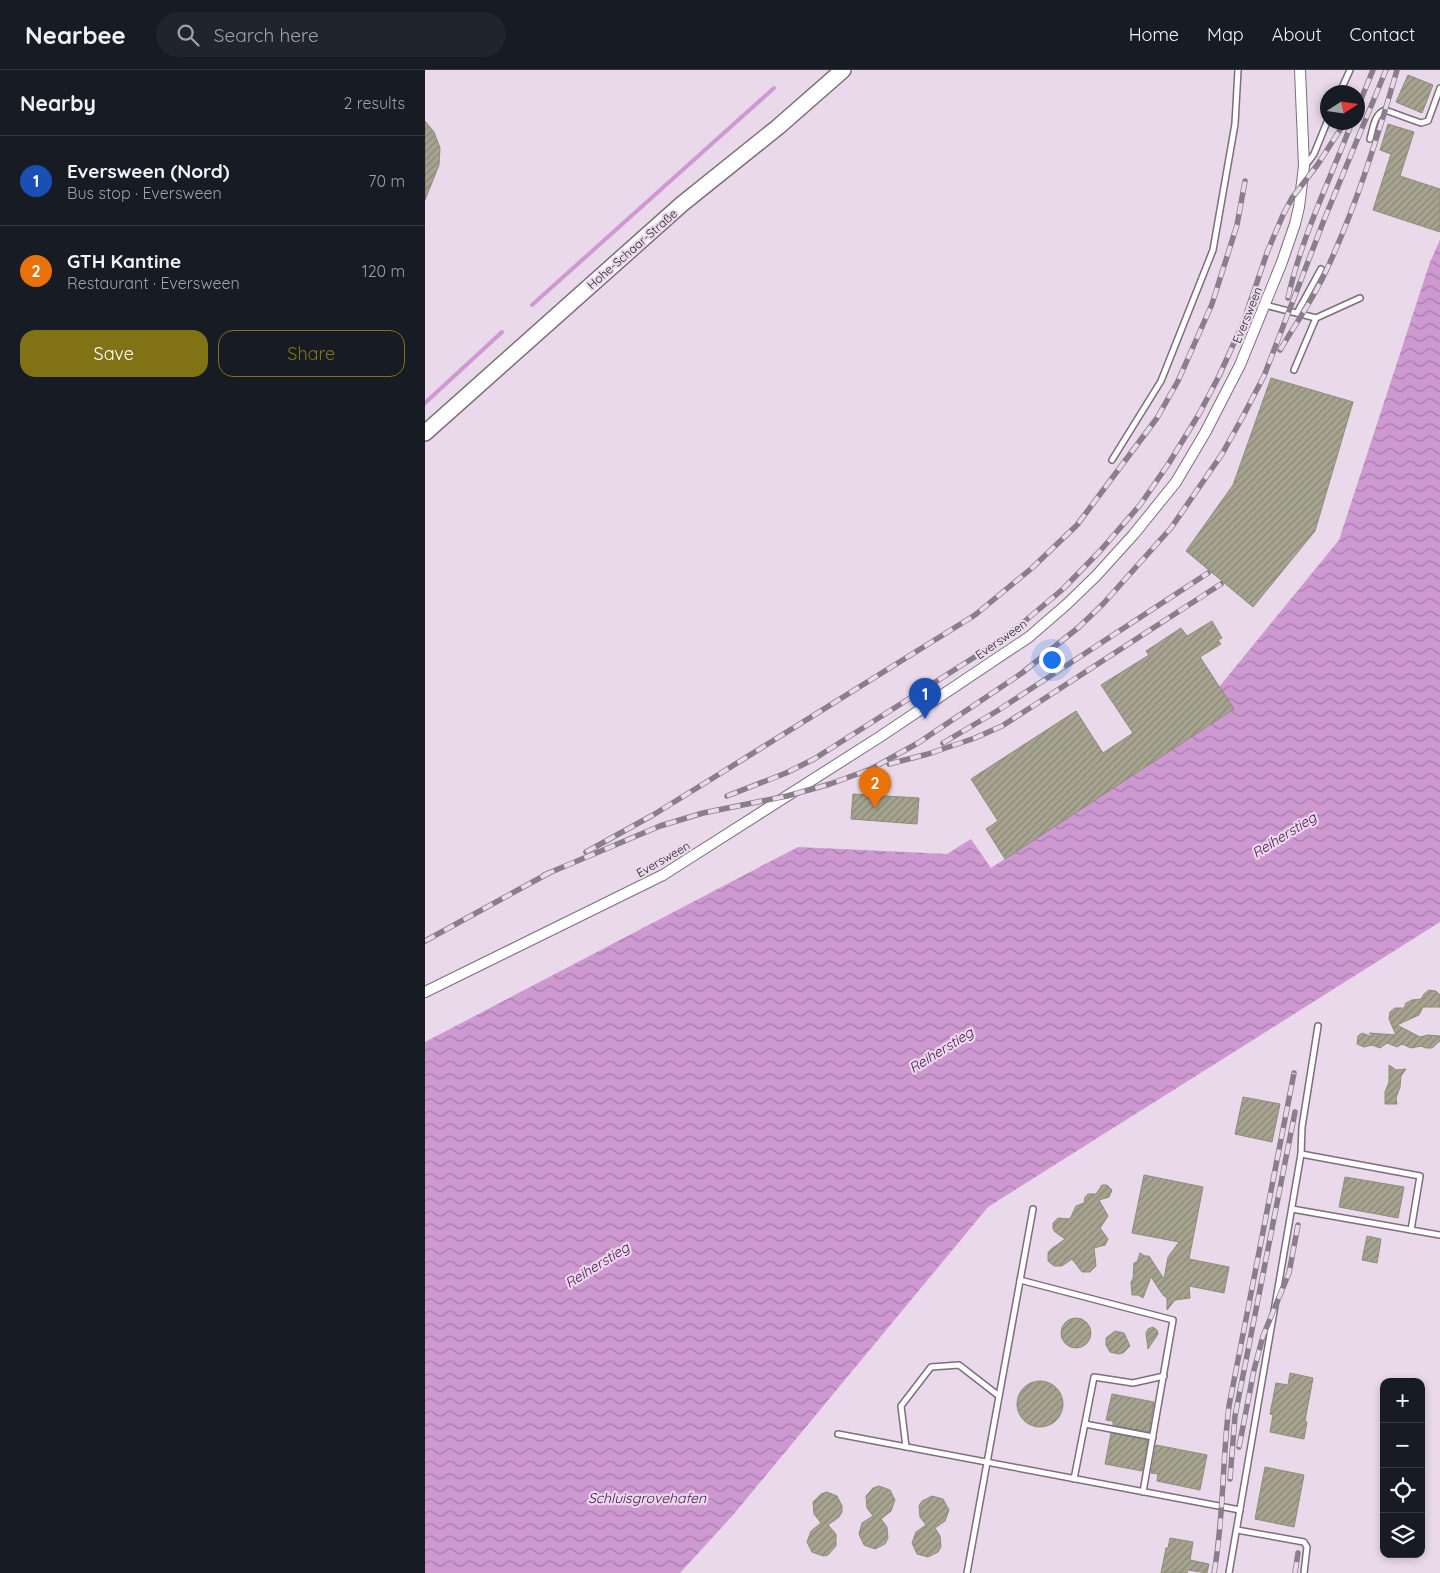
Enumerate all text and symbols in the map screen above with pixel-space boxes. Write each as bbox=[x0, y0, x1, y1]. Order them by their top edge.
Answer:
search box bbox=[156, 12, 506, 57]
text: Nearbee bbox=[25, 20, 126, 50]
icon: search bbox=[174, 21, 202, 49]
text: Search here bbox=[214, 23, 319, 47]
text: Home bbox=[1129, 23, 1179, 46]
text: Map bbox=[1207, 23, 1244, 46]
text: About bbox=[1272, 23, 1322, 46]
text: Contact bbox=[1350, 23, 1415, 46]
north arrow bbox=[1320, 85, 1365, 130]
text: Nearby bbox=[20, 90, 96, 116]
text: 2 results bbox=[343, 93, 405, 113]
text: Eversween (Nord) bbox=[67, 159, 230, 183]
text: 1 bbox=[33, 171, 39, 191]
text: 70 m bbox=[368, 171, 405, 191]
text: Bus stop · Eversween bbox=[67, 183, 222, 203]
street label: Hohe-Schaar-Straße bbox=[584, 206, 680, 292]
text: GTH Kantine bbox=[67, 249, 181, 273]
text: 2 bbox=[31, 261, 41, 281]
text: 120 m bbox=[362, 261, 405, 281]
text: Restaurant · Eversween bbox=[67, 273, 240, 293]
street label: Eversween bbox=[1229, 285, 1265, 345]
button: Save bbox=[20, 330, 208, 377]
button: Share bbox=[218, 330, 405, 377]
street label: Eversween bbox=[972, 616, 1030, 662]
your location bbox=[1039, 647, 1065, 673]
pin: 1 bbox=[909, 678, 941, 719]
pin: 2 bbox=[859, 767, 891, 808]
water label: Reiherstieg bbox=[1249, 808, 1321, 862]
street label: Eversween bbox=[633, 838, 693, 880]
water label: Reiherstieg bbox=[906, 1023, 978, 1077]
water label: Reiherstieg bbox=[562, 1238, 634, 1292]
map controls bbox=[1380, 1378, 1425, 1558]
button: + bbox=[1380, 1378, 1425, 1423]
button: − bbox=[1380, 1423, 1425, 1468]
button: locate bbox=[1380, 1468, 1425, 1513]
water label: Schluisgrovehafen bbox=[588, 1489, 707, 1507]
button: layers bbox=[1380, 1513, 1425, 1558]

